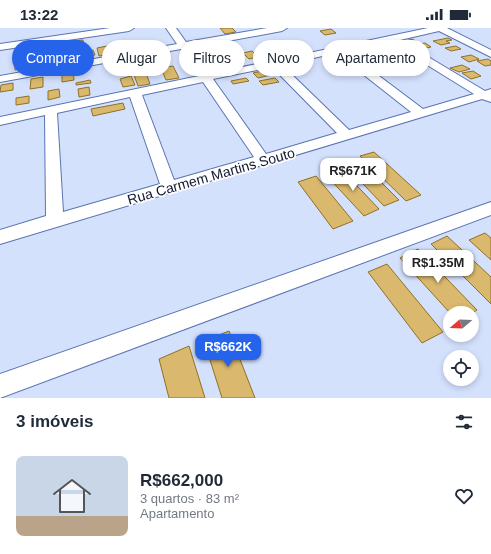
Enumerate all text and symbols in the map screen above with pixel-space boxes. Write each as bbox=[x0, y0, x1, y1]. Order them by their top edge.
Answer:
text: 13:22 bbox=[20, 6, 58, 23]
chip: Comprar bbox=[12, 40, 94, 76]
chip: Alugar bbox=[102, 40, 171, 76]
chip: Filtros bbox=[179, 40, 245, 76]
chip: Novo bbox=[253, 40, 314, 76]
chip: Apartamento bbox=[322, 40, 430, 76]
street label: Rua Carmem Martins Souto bbox=[125, 144, 297, 208]
pin: R$671K bbox=[320, 158, 386, 192]
text: R$671K bbox=[329, 163, 377, 178]
pin: R$1.35M bbox=[401, 250, 475, 284]
text: R$1.35M bbox=[412, 255, 464, 270]
north arrow bbox=[443, 306, 479, 342]
map controls bbox=[443, 306, 479, 386]
pin: R$662K bbox=[195, 334, 261, 368]
text: R$662K bbox=[204, 339, 252, 354]
button: locate bbox=[443, 350, 479, 386]
icon: filters bbox=[453, 411, 475, 433]
text: 3 imóveis bbox=[16, 412, 94, 431]
text: R$662,000 bbox=[140, 471, 223, 490]
icon: home bbox=[48, 472, 96, 520]
icon: heart bbox=[453, 485, 475, 507]
text: 3 quartos · 83 m² bbox=[140, 491, 239, 506]
text: Apartamento bbox=[140, 506, 214, 521]

